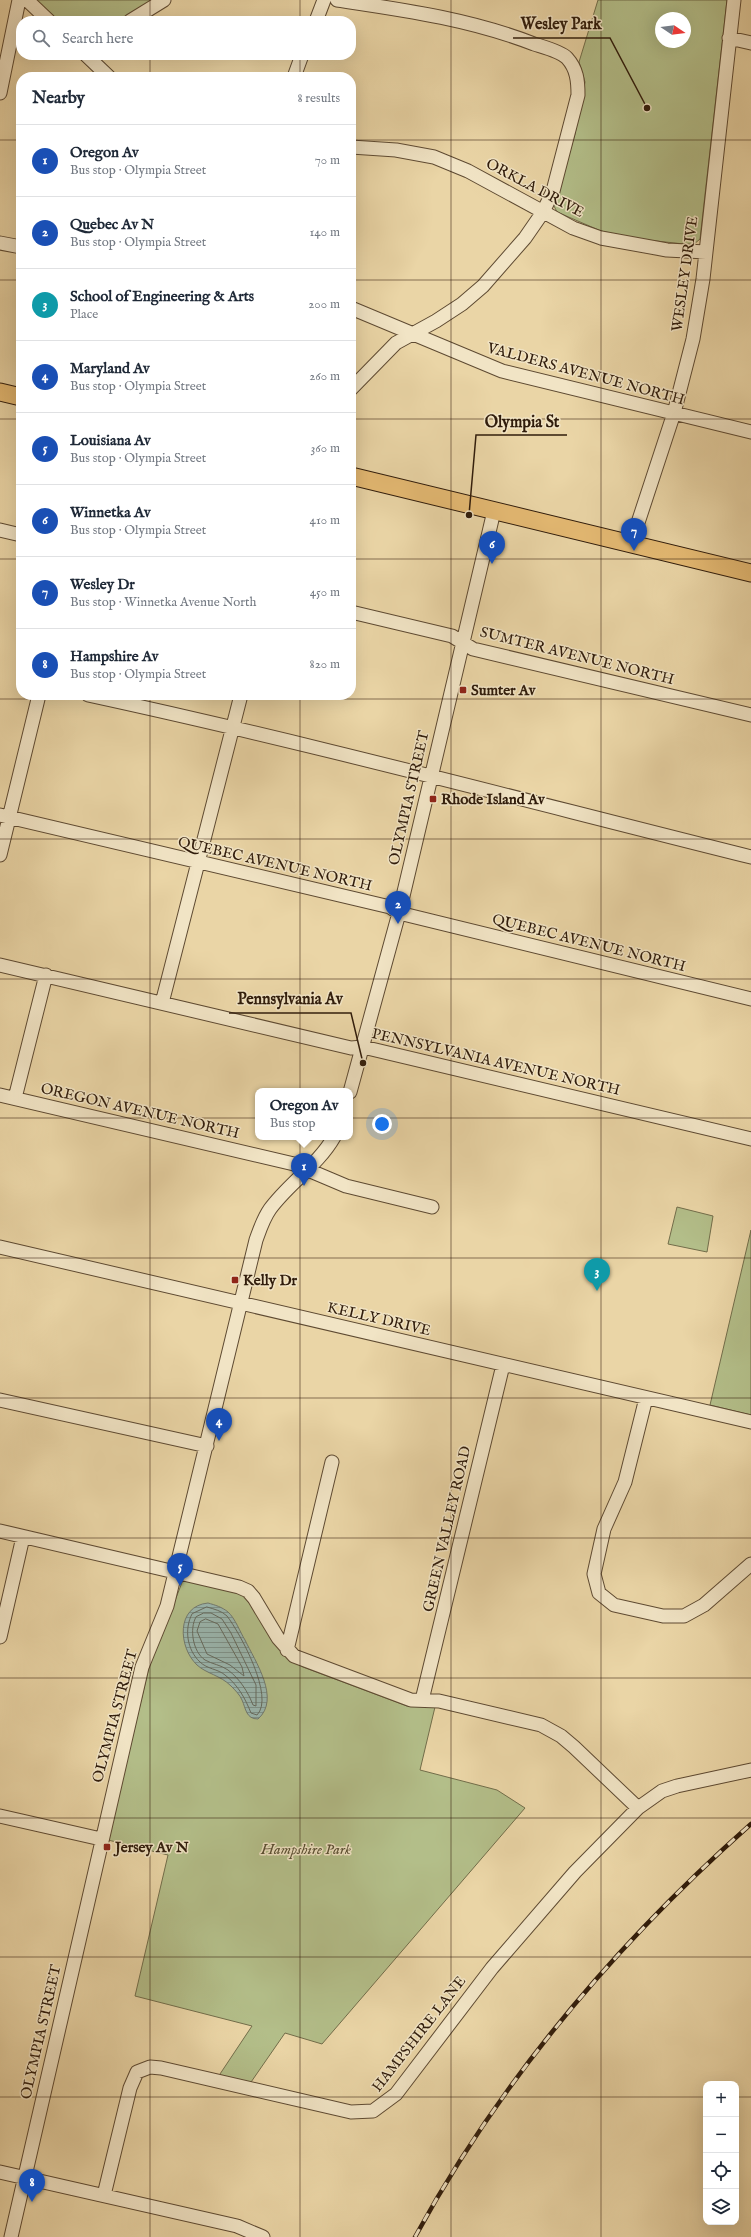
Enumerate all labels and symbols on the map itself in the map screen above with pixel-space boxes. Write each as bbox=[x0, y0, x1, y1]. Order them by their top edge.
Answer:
callout: Wesley Park bbox=[513, 10, 610, 38]
north arrow bbox=[655, 12, 691, 48]
text: Wesley Park bbox=[520, 15, 602, 35]
street label: ORKLA DRIVE bbox=[483, 154, 587, 222]
street label: WESLEY DRIVE bbox=[667, 215, 703, 333]
street label: VALDERS AVENUE NORTH bbox=[484, 338, 687, 410]
callout: Olympia St bbox=[476, 407, 567, 435]
text: Olympia St bbox=[485, 413, 560, 433]
pin: 7 bbox=[621, 518, 647, 551]
pin: 6 bbox=[479, 531, 505, 564]
street label: SUMTER AVENUE NORTH bbox=[478, 623, 676, 689]
place label: Sumter Av bbox=[471, 681, 537, 700]
marker: Sumter Av bbox=[458, 685, 468, 695]
street label: OLYMPIA STREET bbox=[384, 729, 434, 867]
place label: Rhode Island Av bbox=[441, 790, 546, 809]
marker: Rhode Island Av bbox=[428, 794, 438, 804]
street label: QUEBEC AVENUE NORTH bbox=[176, 832, 374, 896]
pin: 2 bbox=[385, 891, 411, 924]
street label: QUEBEC AVENUE NORTH bbox=[490, 910, 688, 976]
callout: Pennsylvania Av bbox=[229, 985, 351, 1013]
text: Pennsylvania Av bbox=[237, 990, 344, 1010]
street label: PENNSYLVANIA AVENUE NORTH bbox=[370, 1024, 622, 1100]
street label: OREGON AVENUE NORTH bbox=[39, 1079, 241, 1143]
your location bbox=[372, 1114, 392, 1134]
pin: 1 bbox=[291, 1153, 317, 1186]
pin: 3 bbox=[584, 1258, 610, 1291]
place label: Kelly Dr bbox=[243, 1271, 297, 1290]
marker: Kelly Dr bbox=[230, 1275, 240, 1285]
street label: KELLY DRIVE bbox=[325, 1298, 433, 1340]
pin: 4 bbox=[206, 1408, 232, 1441]
street label: GREEN VALLEY ROAD bbox=[419, 1444, 475, 1614]
pin: 5 bbox=[167, 1553, 193, 1586]
street label: OLYMPIA STREET bbox=[88, 1647, 142, 1785]
place label: Jersey Av N bbox=[113, 1838, 189, 1857]
park label: Hampshire Park bbox=[260, 1840, 351, 1859]
marker: Jersey Av N bbox=[102, 1842, 112, 1852]
street label: OLYMPIA STREET bbox=[16, 1963, 66, 2101]
street label: HAMPSHIRE LANE bbox=[368, 1972, 470, 2096]
pin: 8 bbox=[19, 2169, 45, 2202]

